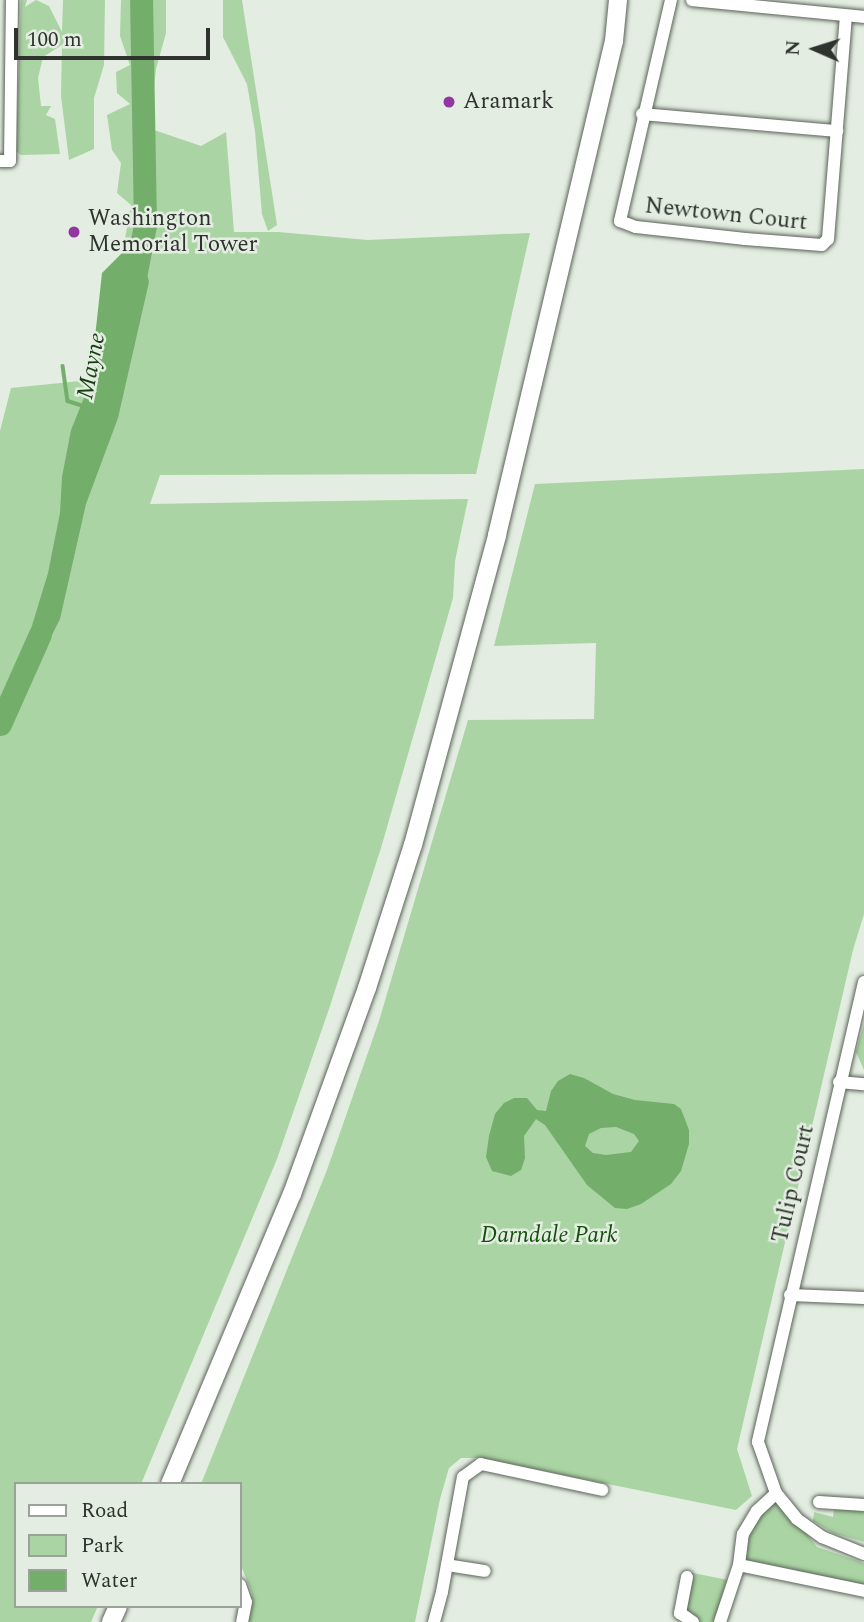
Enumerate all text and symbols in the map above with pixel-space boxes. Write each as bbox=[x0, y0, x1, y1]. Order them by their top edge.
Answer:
scale bar bbox=[18, 14, 214, 58]
north arrow bbox=[780, 14, 850, 84]
text: 100 m bbox=[27, 24, 82, 56]
text: N bbox=[779, 39, 808, 56]
place label: Aramark bbox=[463, 88, 554, 116]
marker: Aramark bbox=[441, 94, 457, 110]
street label: Newtown Court bbox=[643, 193, 809, 237]
place label: Washington Memorial Tower bbox=[88, 205, 258, 259]
marker: Washington Memorial Tower bbox=[66, 224, 82, 240]
water label: Mayne bbox=[71, 330, 113, 402]
street label: Tulip Court bbox=[767, 1122, 821, 1246]
park label: Darndale Park bbox=[480, 1222, 618, 1250]
legend bbox=[14, 1482, 242, 1608]
text: Road bbox=[81, 1495, 128, 1527]
text: Park bbox=[81, 1530, 124, 1562]
text: Water bbox=[81, 1565, 137, 1597]

